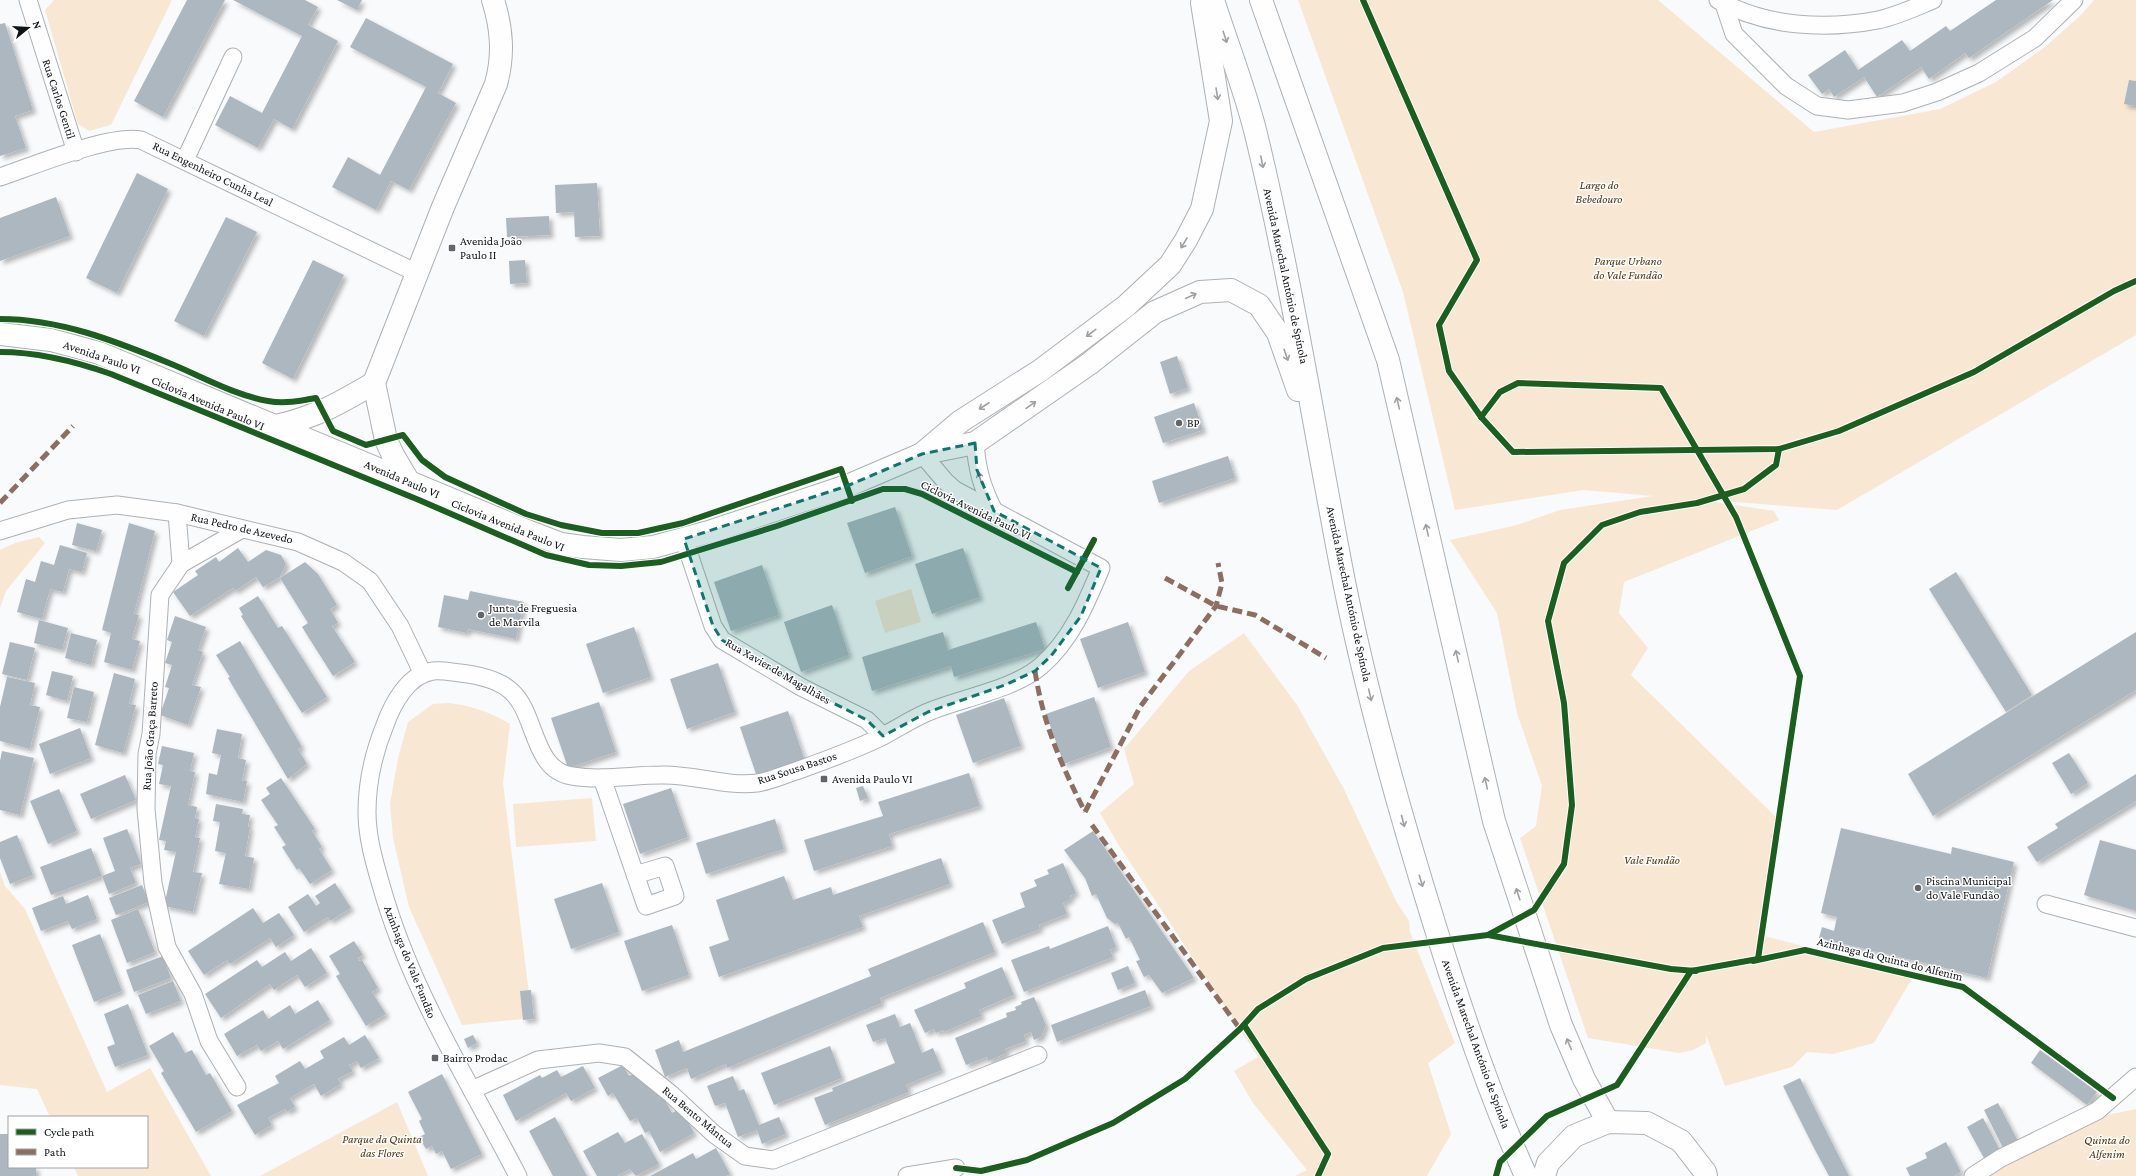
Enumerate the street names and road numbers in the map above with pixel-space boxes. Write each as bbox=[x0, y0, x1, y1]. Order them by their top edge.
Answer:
street label: Rua Carlos Gentil bbox=[40, 57, 78, 141]
street label: Rua Engenheiro Cunha Leal bbox=[151, 139, 275, 209]
street label: Avenida Marechal António de Spínola bbox=[1261, 187, 1312, 365]
street label: Avenida Paulo VI bbox=[62, 337, 143, 377]
street label: Ciclovia Avenida Paulo VI bbox=[149, 373, 267, 433]
street label: Avenida Paulo VI bbox=[362, 457, 442, 501]
street label: Ciclovia Avenida Paulo VI bbox=[918, 477, 1034, 543]
street label: Ciclovia Avenida Paulo VI bbox=[449, 496, 567, 554]
street label: Avenida Marechal António de Spínola bbox=[1324, 505, 1375, 683]
street label: Rua Pedro de Azevedo bbox=[190, 509, 294, 547]
street label: Rua Xavier de Magalhães bbox=[723, 635, 833, 707]
street label: Rua João Graça Barreto bbox=[139, 681, 161, 791]
street label: Rua Sousa Bastos bbox=[756, 749, 839, 787]
street label: Azinhaga do Vale Fundão bbox=[381, 904, 439, 1021]
street label: Azinhaga da Quinta do Alfenim bbox=[1816, 934, 1964, 984]
street label: Avenida Marechal António de Spínola bbox=[1439, 958, 1513, 1131]
street label: Rua Bento Mântua bbox=[659, 1083, 737, 1151]

